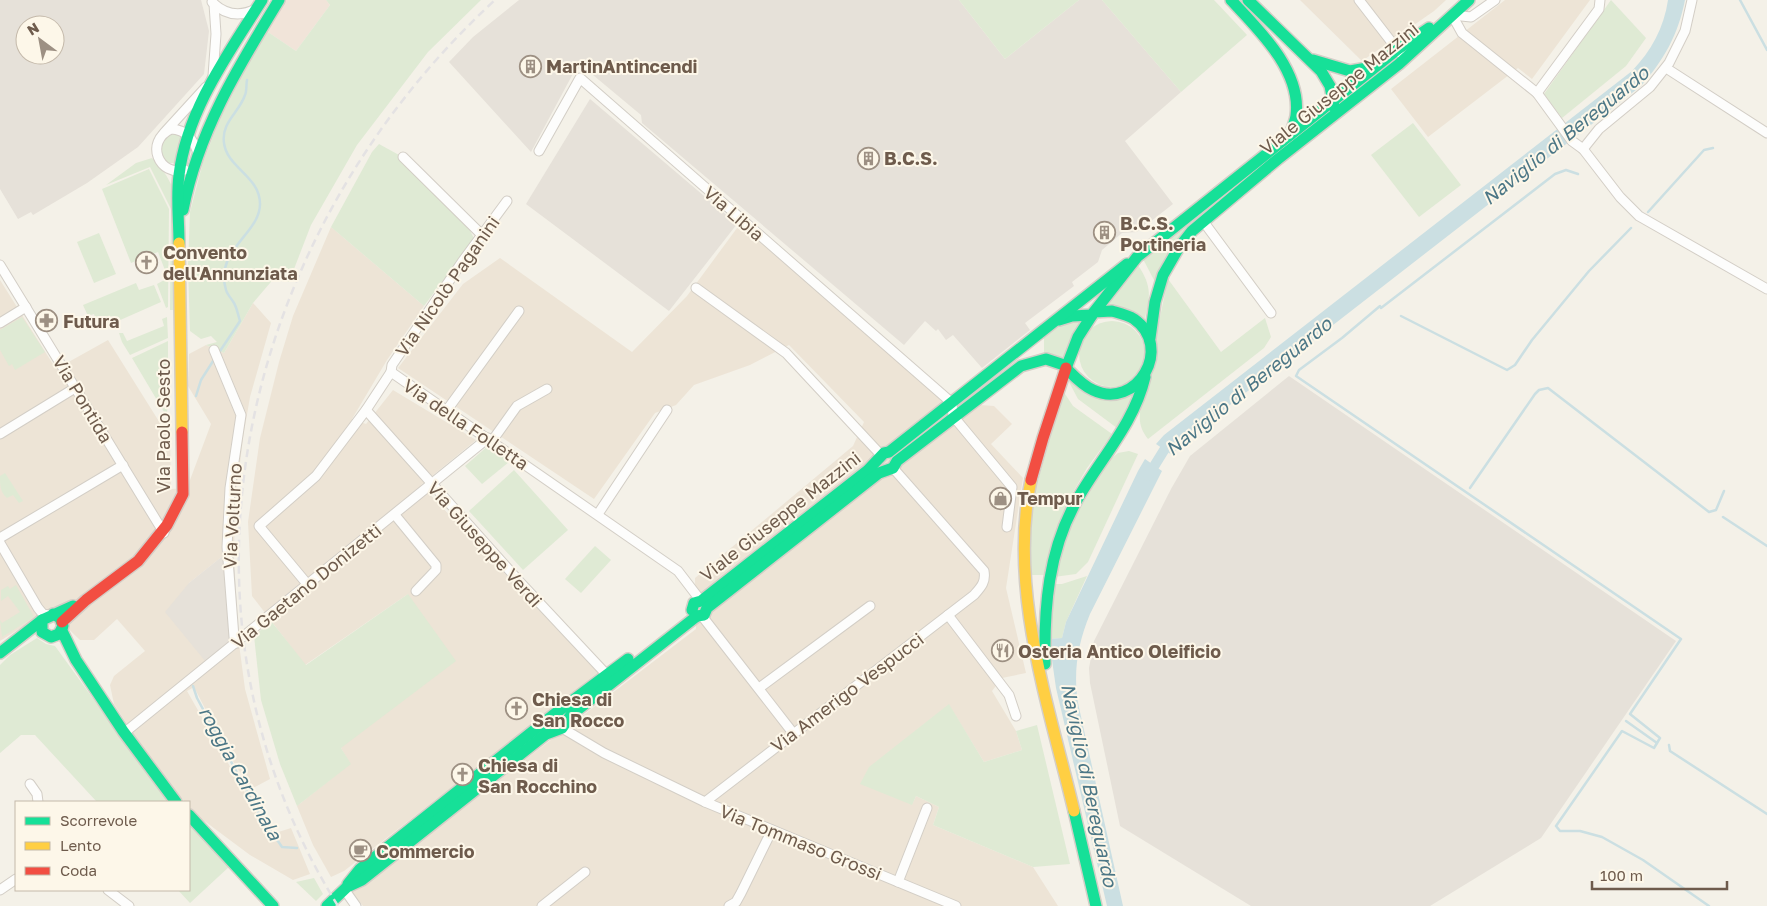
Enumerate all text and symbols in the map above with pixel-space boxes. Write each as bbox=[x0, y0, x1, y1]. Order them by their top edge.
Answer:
north arrow bbox=[15, 15, 65, 65]
street label: Viale Giuseppe Mazzini bbox=[1255, 17, 1423, 159]
text: N bbox=[24, 19, 42, 39]
building icon: MartinAntincendi bbox=[518, 54, 542, 78]
place label: MartinAntincendi bbox=[546, 55, 697, 77]
water label: Naviglio di Bereguardo bbox=[1477, 60, 1654, 209]
building icon: B.C.S. bbox=[856, 146, 880, 170]
place label: B.C.S. bbox=[884, 147, 938, 169]
street label: Via Libia bbox=[699, 181, 769, 245]
street label: Via Nicolò Paganini bbox=[390, 212, 504, 360]
place label: B.C.S. Portineria bbox=[1120, 212, 1206, 255]
building icon: B.C.S. Portineria bbox=[1092, 221, 1116, 245]
place label: Convento dell'Annunziata bbox=[163, 241, 298, 284]
church icon: Convento dell'Annunziata bbox=[135, 250, 159, 274]
pharmacy icon: Futura bbox=[35, 309, 59, 333]
place label: Futura bbox=[63, 310, 120, 332]
water label: Naviglio di Bereguardo bbox=[1160, 311, 1337, 460]
street label: Via Pontida bbox=[48, 351, 118, 447]
street label: Via Paolo Sesto bbox=[152, 359, 174, 493]
street label: Via della Folletta bbox=[399, 374, 533, 474]
street label: Viale Giuseppe Mazzini bbox=[695, 446, 865, 586]
street label: Via Volturno bbox=[218, 463, 246, 569]
street label: Via Giuseppe Verdi bbox=[423, 477, 547, 611]
shop icon: Tempur bbox=[989, 486, 1013, 510]
place label: Tempur bbox=[1017, 487, 1082, 509]
street label: Via Gaetano Donizetti bbox=[227, 519, 385, 653]
street label: Via Amerigo Vespucci bbox=[766, 627, 928, 757]
restaurant icon: Osteria Antico Oleificio bbox=[990, 639, 1014, 663]
place label: Osteria Antico Oleificio bbox=[1018, 640, 1221, 662]
water label: Naviglio di Bereguardo bbox=[1057, 681, 1123, 890]
place label: Chiesa di San Rocco bbox=[532, 688, 625, 731]
church icon: Chiesa di San Rocco bbox=[504, 697, 528, 721]
water label: roggia Cardinala bbox=[195, 702, 288, 845]
place label: Chiesa di San Rocchino bbox=[478, 754, 597, 797]
church icon: Chiesa di San Rocchino bbox=[450, 763, 474, 787]
street label: Via Tommaso Grossi bbox=[717, 799, 885, 885]
legend bbox=[15, 801, 190, 891]
text: Scorrevole bbox=[60, 811, 137, 829]
text: Lento bbox=[60, 836, 101, 854]
cafe icon: Commercio bbox=[348, 839, 372, 863]
place label: Commercio bbox=[376, 840, 475, 862]
scale bar bbox=[1592, 858, 1727, 890]
text: Coda bbox=[60, 861, 97, 879]
text: 100 m bbox=[1600, 866, 1643, 884]

